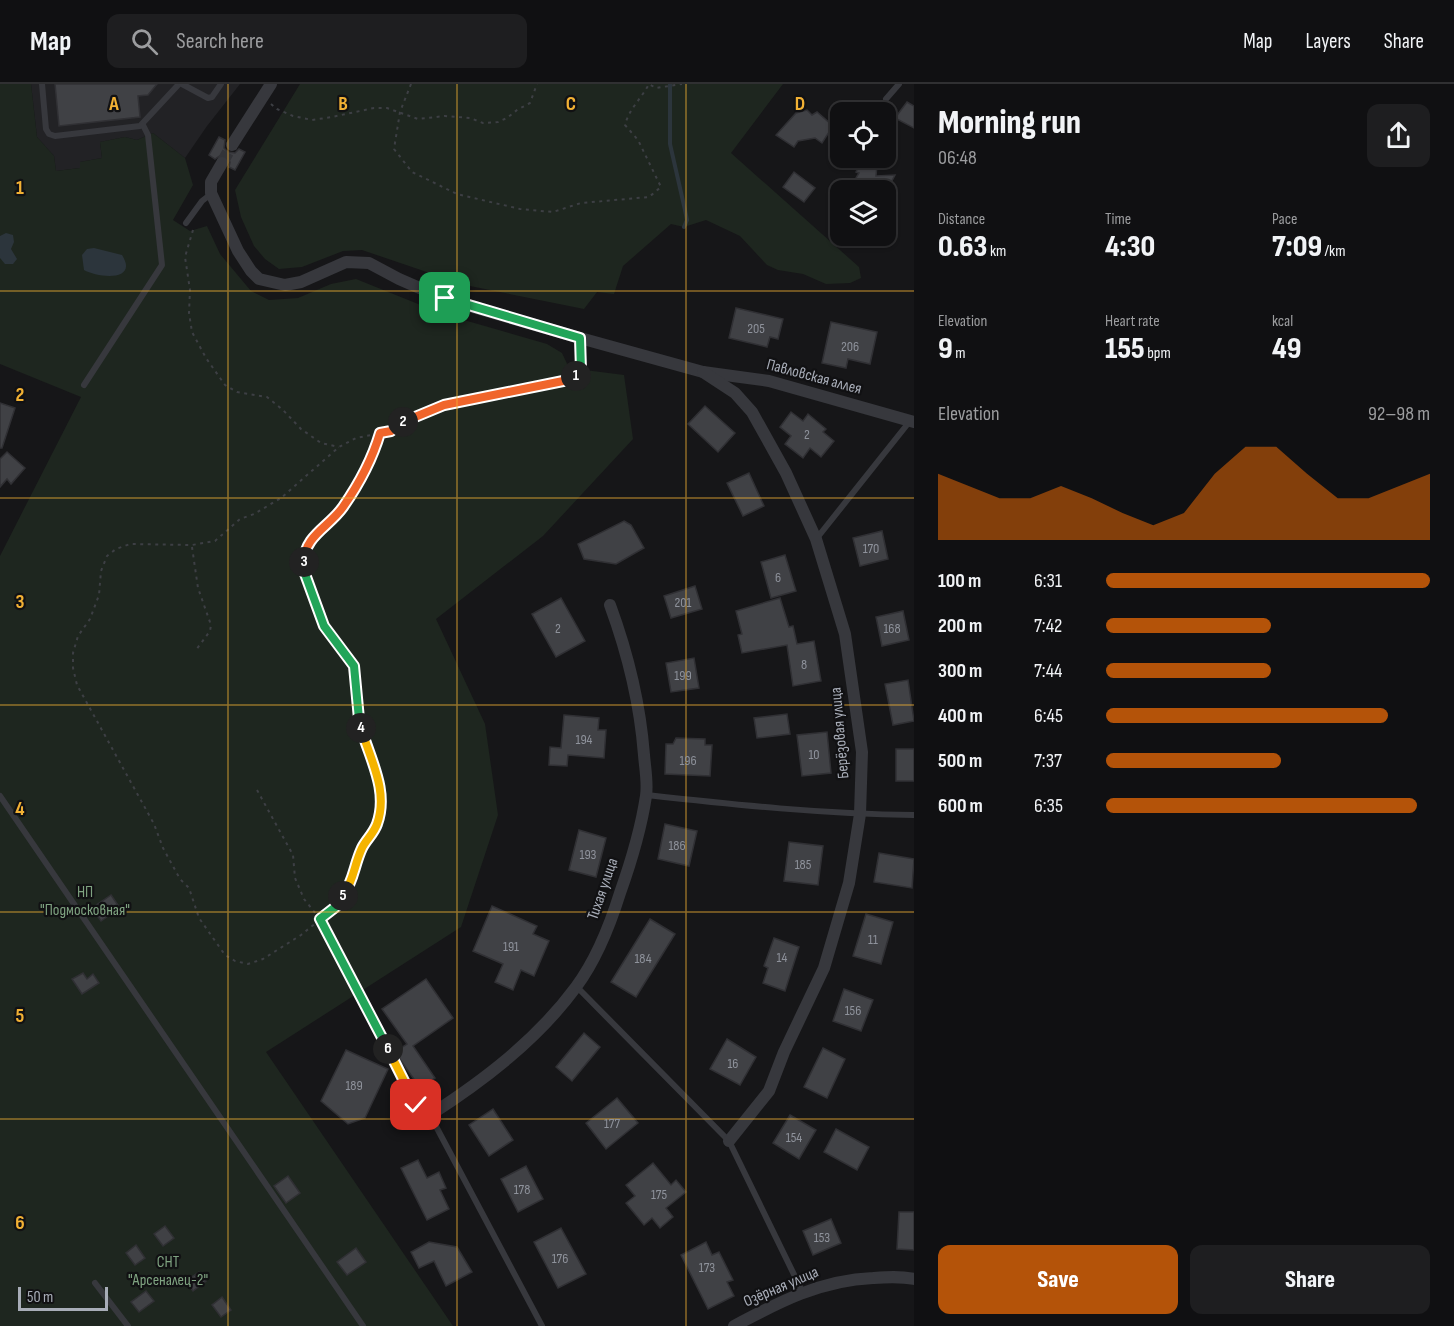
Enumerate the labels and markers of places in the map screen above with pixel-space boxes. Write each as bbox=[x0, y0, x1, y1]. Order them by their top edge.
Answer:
pin bbox=[419, 272, 470, 323]
pin: 1 bbox=[561, 361, 591, 391]
pin: 2 bbox=[388, 407, 418, 437]
pin: 3 bbox=[289, 547, 319, 577]
pin: 4 bbox=[346, 713, 376, 743]
pin: 5 bbox=[328, 881, 358, 911]
pin: 6 bbox=[373, 1034, 403, 1064]
pin bbox=[390, 1079, 441, 1130]

